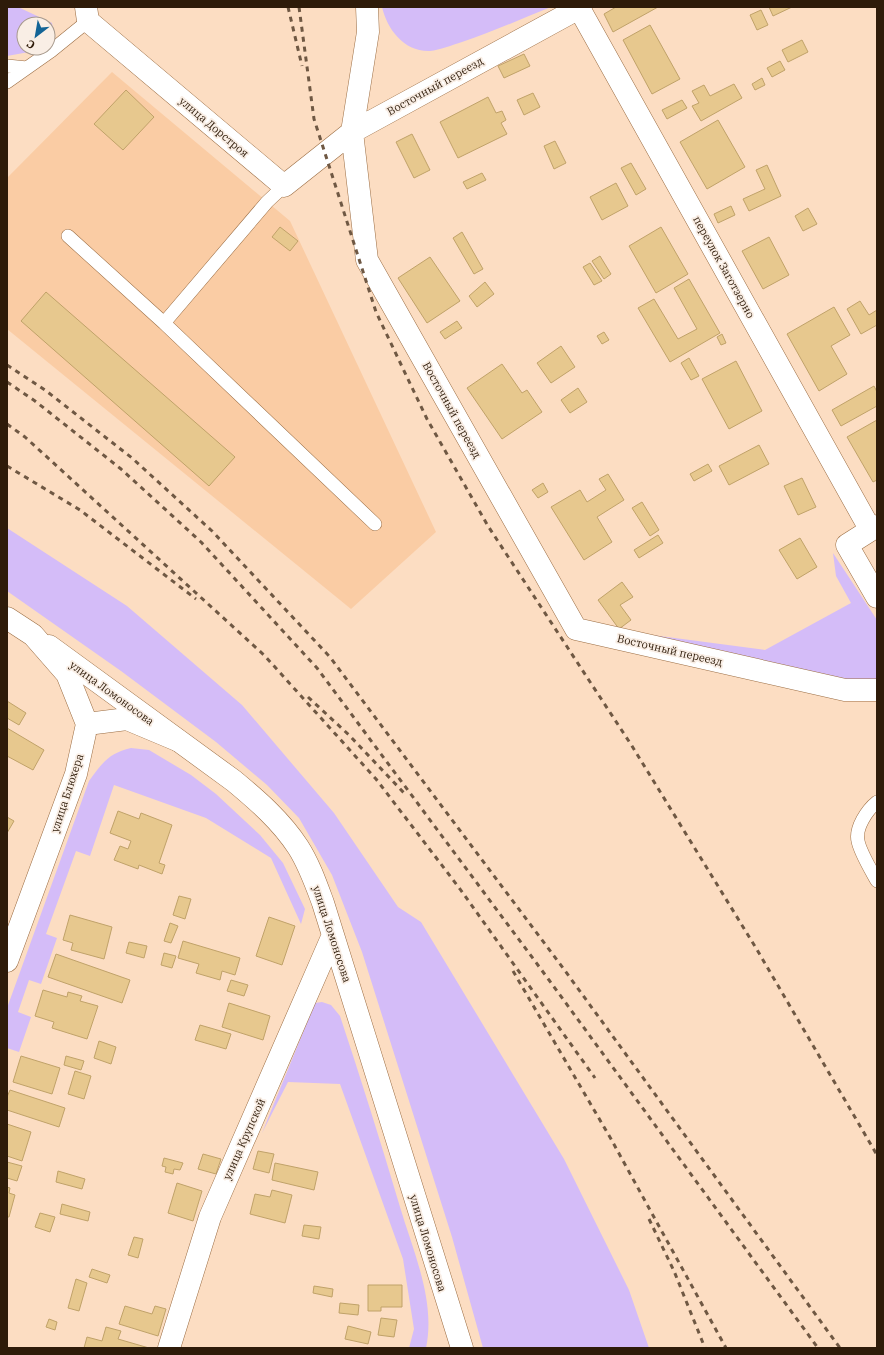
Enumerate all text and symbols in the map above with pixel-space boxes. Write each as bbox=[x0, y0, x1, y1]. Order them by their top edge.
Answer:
north arrow bbox=[16, 16, 56, 56]
text: С bbox=[24, 37, 38, 52]
street label: Восточный переезд bbox=[384, 54, 486, 118]
street label: улица Дорстроя bbox=[176, 94, 252, 160]
street label: переулок Заготзерно bbox=[690, 213, 758, 321]
street label: Восточный переезд bbox=[420, 359, 484, 461]
street label: Восточный переезд bbox=[616, 631, 724, 669]
street label: улица Ломоносова bbox=[67, 658, 157, 728]
street label: улица Блюхера bbox=[48, 752, 86, 834]
street label: улица Ломоносова bbox=[310, 884, 354, 984]
street label: улица Крупской bbox=[220, 1096, 268, 1182]
street label: улица Ломоносова bbox=[407, 1193, 449, 1293]

